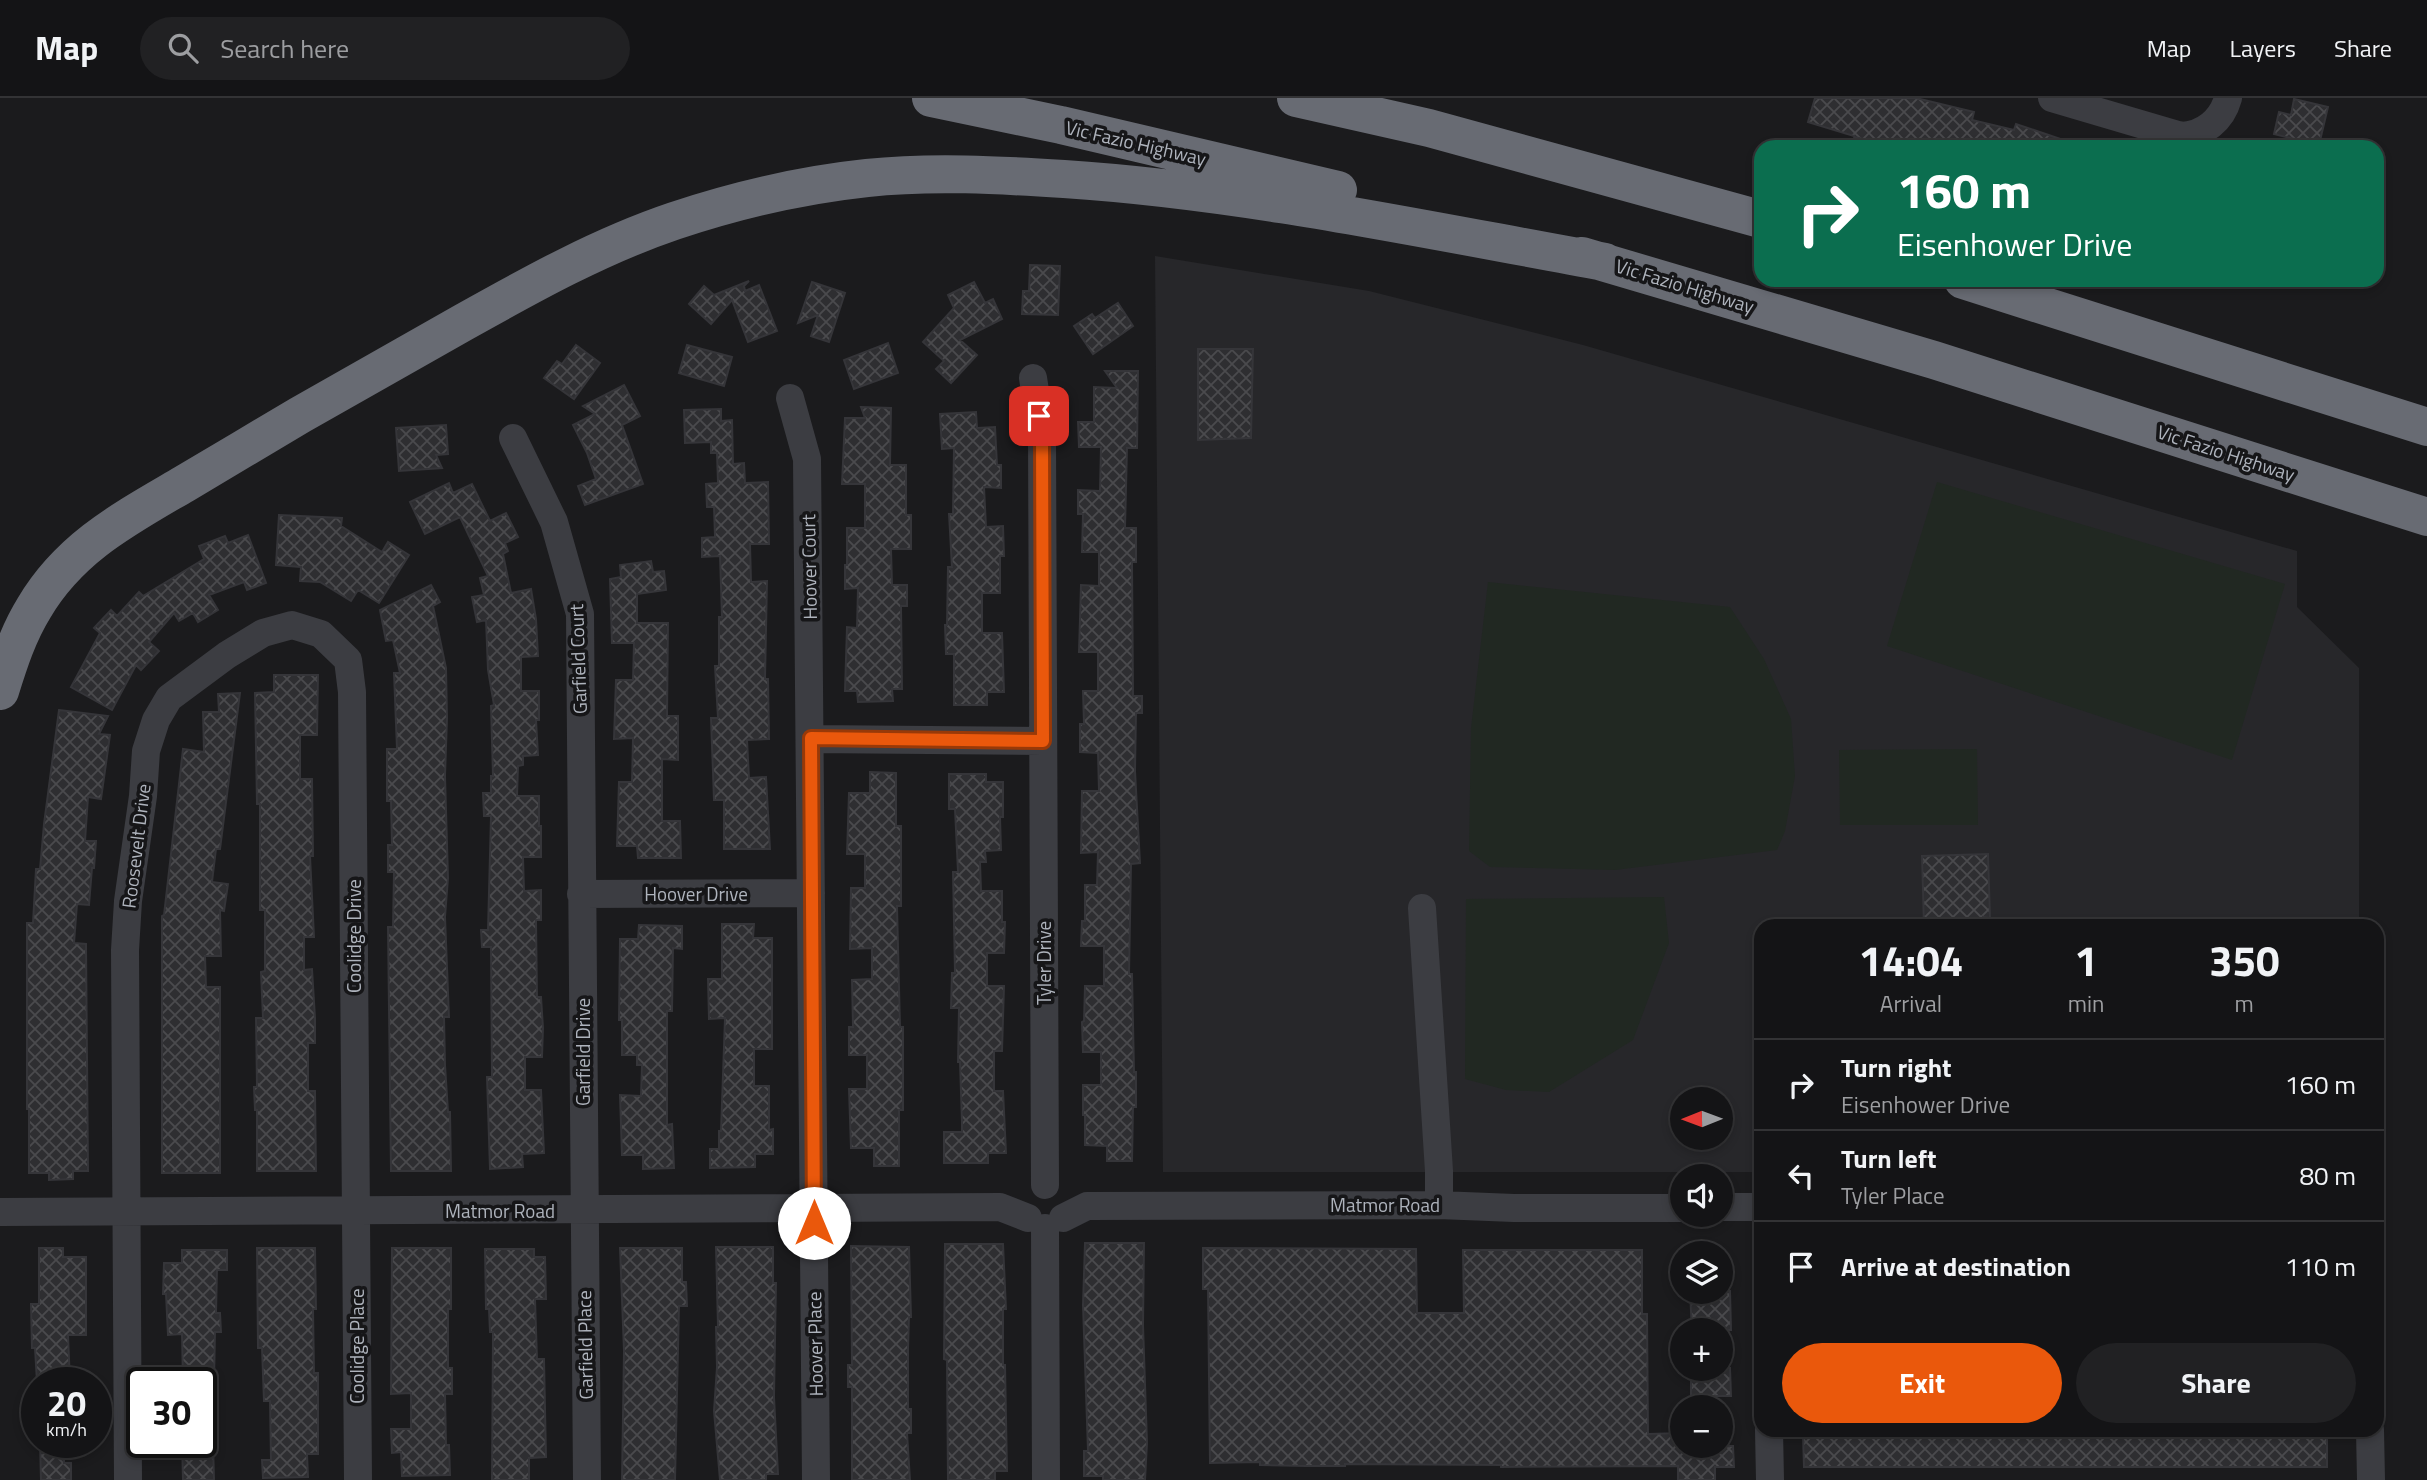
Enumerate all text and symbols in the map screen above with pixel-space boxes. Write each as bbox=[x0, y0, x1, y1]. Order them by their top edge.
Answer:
search box bbox=[140, 17, 630, 80]
text: Map bbox=[35, 23, 98, 73]
icon: search bbox=[164, 29, 202, 67]
text: Search here bbox=[220, 29, 349, 68]
text: Map bbox=[2147, 30, 2192, 66]
text: Layers bbox=[2230, 30, 2296, 66]
text: Share bbox=[2334, 30, 2392, 66]
street label: Vic Fazio Highway bbox=[1063, 112, 1209, 173]
text: 160 m bbox=[1897, 152, 2031, 227]
icon: right bbox=[1782, 168, 1873, 259]
text: Eisenhower Drive bbox=[1897, 220, 2132, 268]
street label: Vic Fazio Highway bbox=[1612, 251, 1758, 320]
pin bbox=[1009, 386, 1069, 446]
icon: arrive bbox=[1020, 397, 1058, 435]
street label: Vic Fazio Highway bbox=[2153, 417, 2299, 488]
street label: Hoover Court bbox=[793, 514, 824, 620]
street label: Garfield Court bbox=[561, 603, 594, 714]
street label: Roosevelt Drive bbox=[113, 782, 158, 910]
street label: Coolidge Drive bbox=[339, 879, 368, 993]
street label: Hoover Drive bbox=[644, 879, 748, 908]
street label: Tyler Drive bbox=[1029, 921, 1058, 1005]
text: 14:04 bbox=[1858, 928, 1963, 992]
text: 1 bbox=[2074, 928, 2098, 992]
text: 350 bbox=[2209, 928, 2279, 992]
text: Arrival bbox=[1880, 986, 1942, 1021]
text: min bbox=[2068, 986, 2104, 1021]
text: m bbox=[2235, 986, 2254, 1021]
street label: Garfield Drive bbox=[568, 998, 597, 1106]
text: Turn right bbox=[1841, 1048, 1952, 1087]
text: 160 m bbox=[2285, 1065, 2356, 1104]
icon: right bbox=[1782, 1066, 1820, 1104]
north arrow bbox=[1670, 1087, 1732, 1150]
map controls bbox=[1670, 1087, 1733, 1458]
text: Eisenhower Drive bbox=[1841, 1087, 2010, 1122]
text: Turn left bbox=[1841, 1139, 1936, 1178]
text: 80 m bbox=[2299, 1156, 2356, 1195]
icon: left bbox=[1782, 1157, 1820, 1195]
button: sound bbox=[1670, 1164, 1733, 1227]
text: Tyler Place bbox=[1841, 1178, 1945, 1213]
position arrow bbox=[777, 1186, 851, 1260]
street label: Matmor Road bbox=[1330, 1190, 1440, 1219]
street label: Matmor Road bbox=[445, 1196, 555, 1225]
button: layers bbox=[1670, 1241, 1733, 1304]
text: Arrive at destination bbox=[1841, 1247, 2071, 1286]
text: 110 m bbox=[2285, 1247, 2356, 1286]
icon: arrive bbox=[1782, 1248, 1820, 1286]
street label: Coolidge Place bbox=[342, 1288, 371, 1404]
street label: Garfield Place bbox=[569, 1290, 600, 1400]
street label: Hoover Place bbox=[799, 1291, 830, 1397]
button: + bbox=[1670, 1318, 1733, 1381]
button: Exit bbox=[1782, 1343, 2062, 1423]
button: Share bbox=[2076, 1343, 2356, 1423]
speed limit sign: 30 bbox=[126, 1367, 217, 1458]
text: 20 bbox=[47, 1376, 86, 1430]
button: − bbox=[1670, 1395, 1733, 1458]
text: km/h bbox=[46, 1416, 87, 1443]

